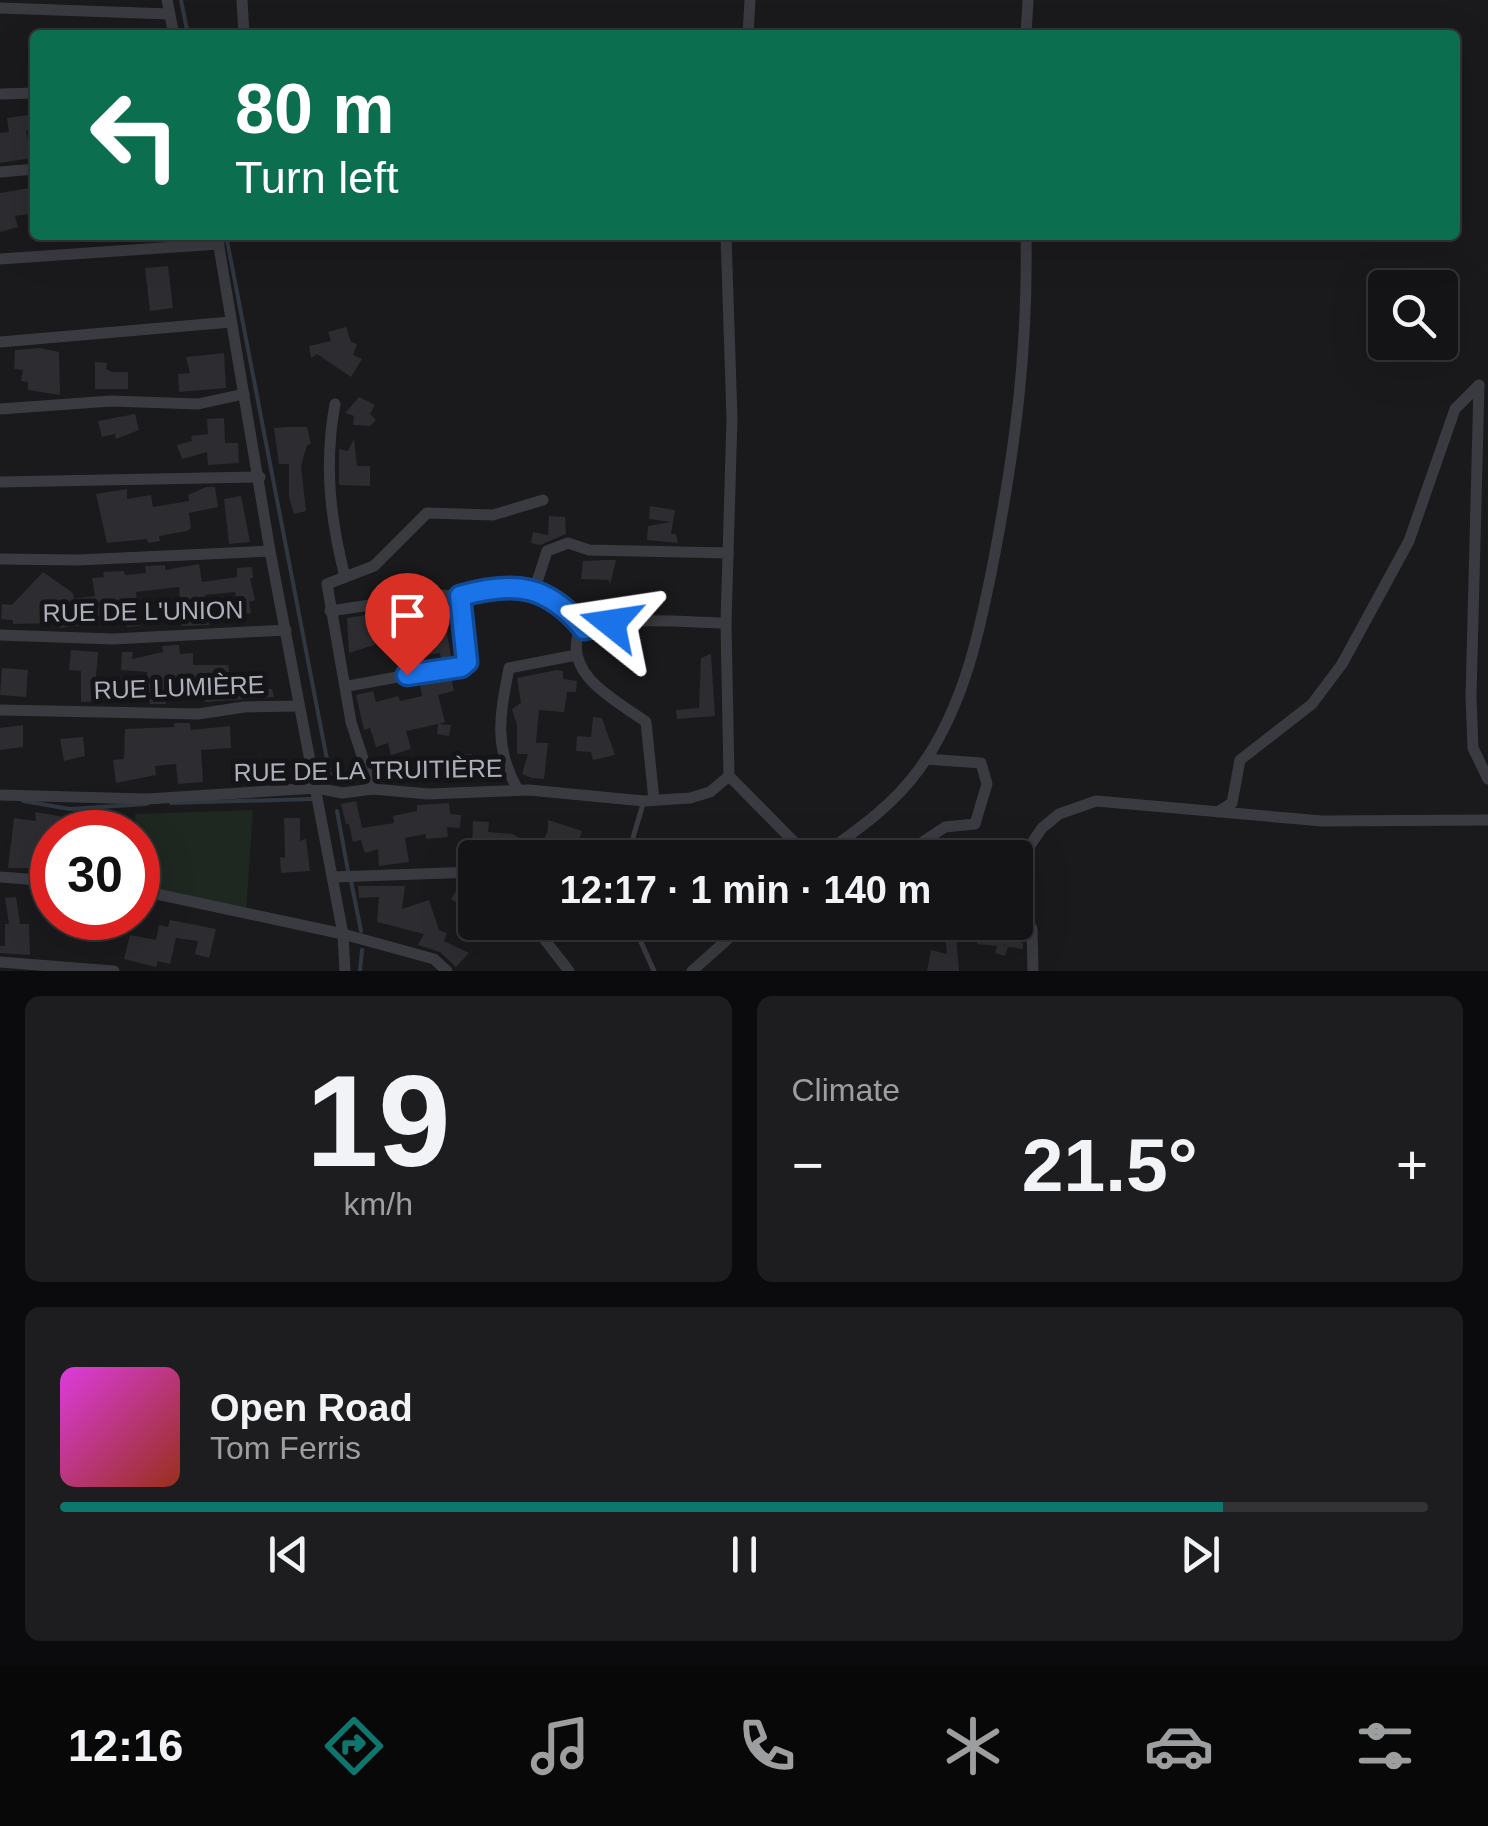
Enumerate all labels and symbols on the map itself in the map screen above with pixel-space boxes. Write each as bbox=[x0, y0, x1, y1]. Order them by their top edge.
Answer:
position arrow bbox=[559, 571, 663, 675]
pin bbox=[365, 573, 450, 676]
street label: RUE DE L'UNION bbox=[42, 595, 244, 627]
street label: RUE LUMIÈRE bbox=[93, 670, 265, 704]
street label: RUE DE LA TRUITIÈRE bbox=[233, 754, 503, 786]
speed limit sign: 30 bbox=[30, 810, 160, 940]

